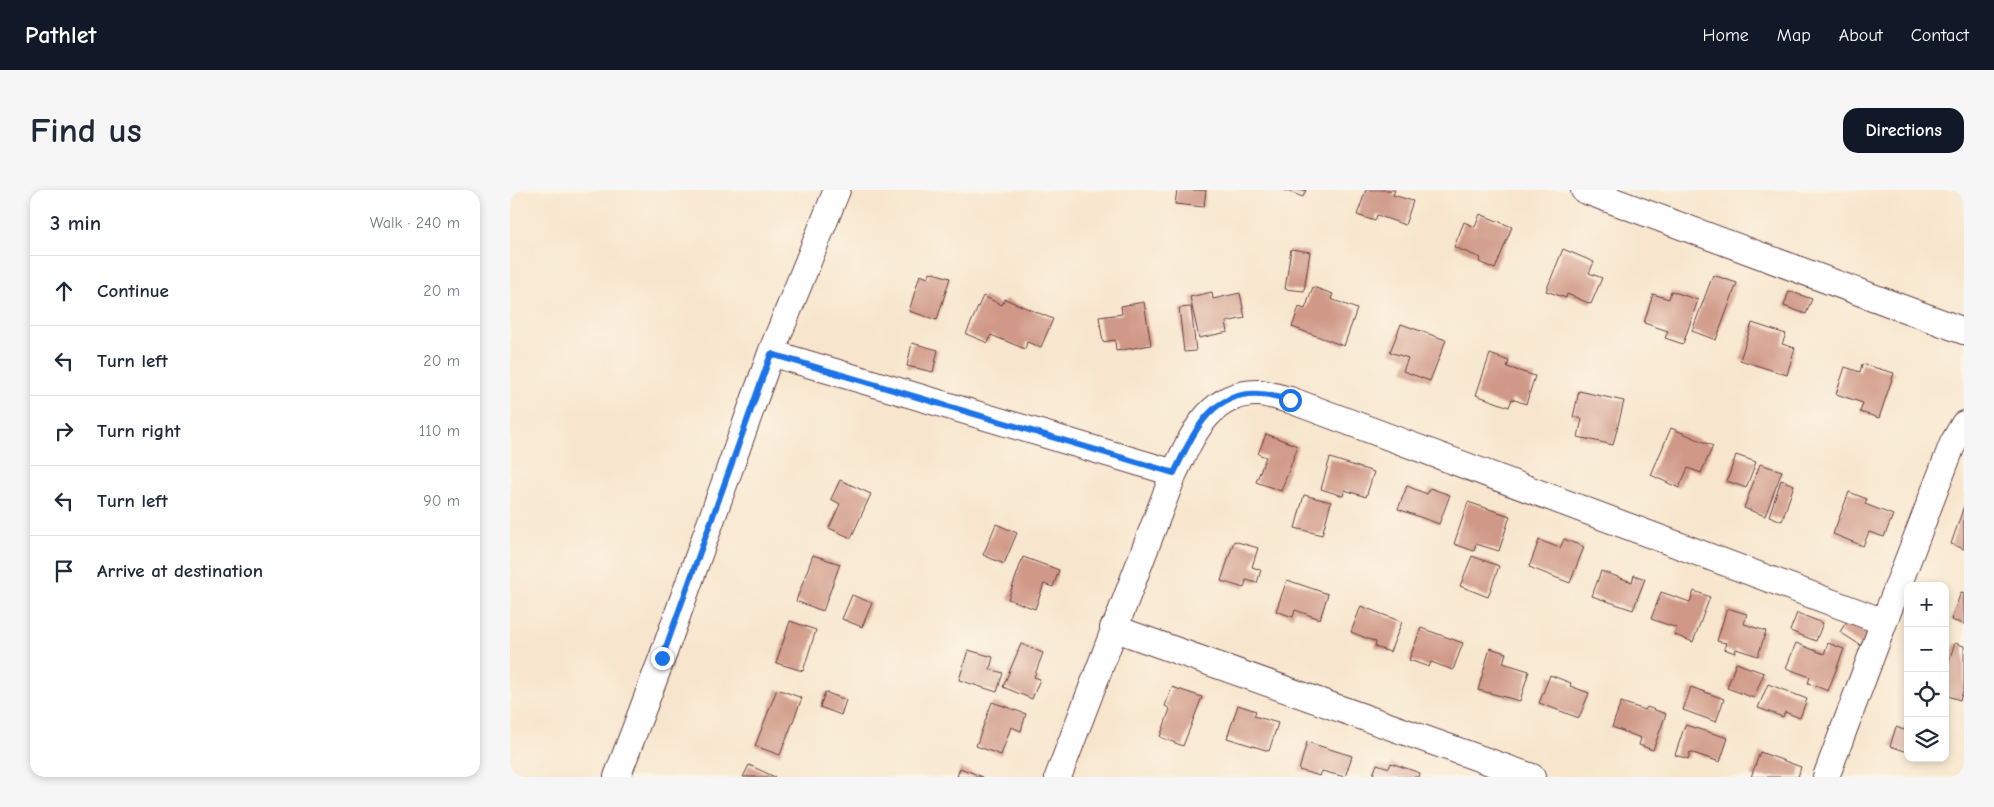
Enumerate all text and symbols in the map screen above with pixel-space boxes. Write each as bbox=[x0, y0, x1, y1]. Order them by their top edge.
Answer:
text: Pathlet bbox=[25, 21, 96, 49]
text: Home bbox=[1702, 25, 1749, 46]
text: Map bbox=[1777, 25, 1811, 46]
text: About bbox=[1839, 25, 1883, 46]
text: Contact bbox=[1911, 25, 1969, 46]
button: Directions bbox=[1843, 108, 1964, 153]
text: Find us bbox=[30, 110, 142, 151]
text: 3 min bbox=[50, 211, 101, 235]
text: Walk · 240 m bbox=[370, 214, 460, 232]
icon: ahead bbox=[50, 277, 78, 305]
text: Continue bbox=[97, 280, 169, 302]
text: 20 m bbox=[423, 282, 460, 300]
icon: left bbox=[50, 347, 78, 375]
text: Turn left bbox=[97, 350, 168, 372]
text: 20 m bbox=[423, 352, 460, 370]
route start bbox=[1279, 389, 1302, 412]
icon: right bbox=[50, 417, 78, 445]
text: Turn right bbox=[97, 420, 181, 442]
text: 110 m bbox=[419, 422, 460, 440]
icon: left bbox=[50, 487, 78, 515]
text: Turn left bbox=[97, 490, 168, 512]
text: 90 m bbox=[423, 492, 460, 510]
icon: arrive bbox=[50, 557, 78, 585]
text: Arrive at destination bbox=[97, 560, 263, 582]
map controls bbox=[1904, 582, 1949, 762]
button: + bbox=[1904, 582, 1949, 627]
button: − bbox=[1904, 627, 1949, 672]
route end bbox=[651, 647, 674, 670]
button: locate bbox=[1904, 672, 1949, 717]
button: layers bbox=[1904, 717, 1949, 762]

